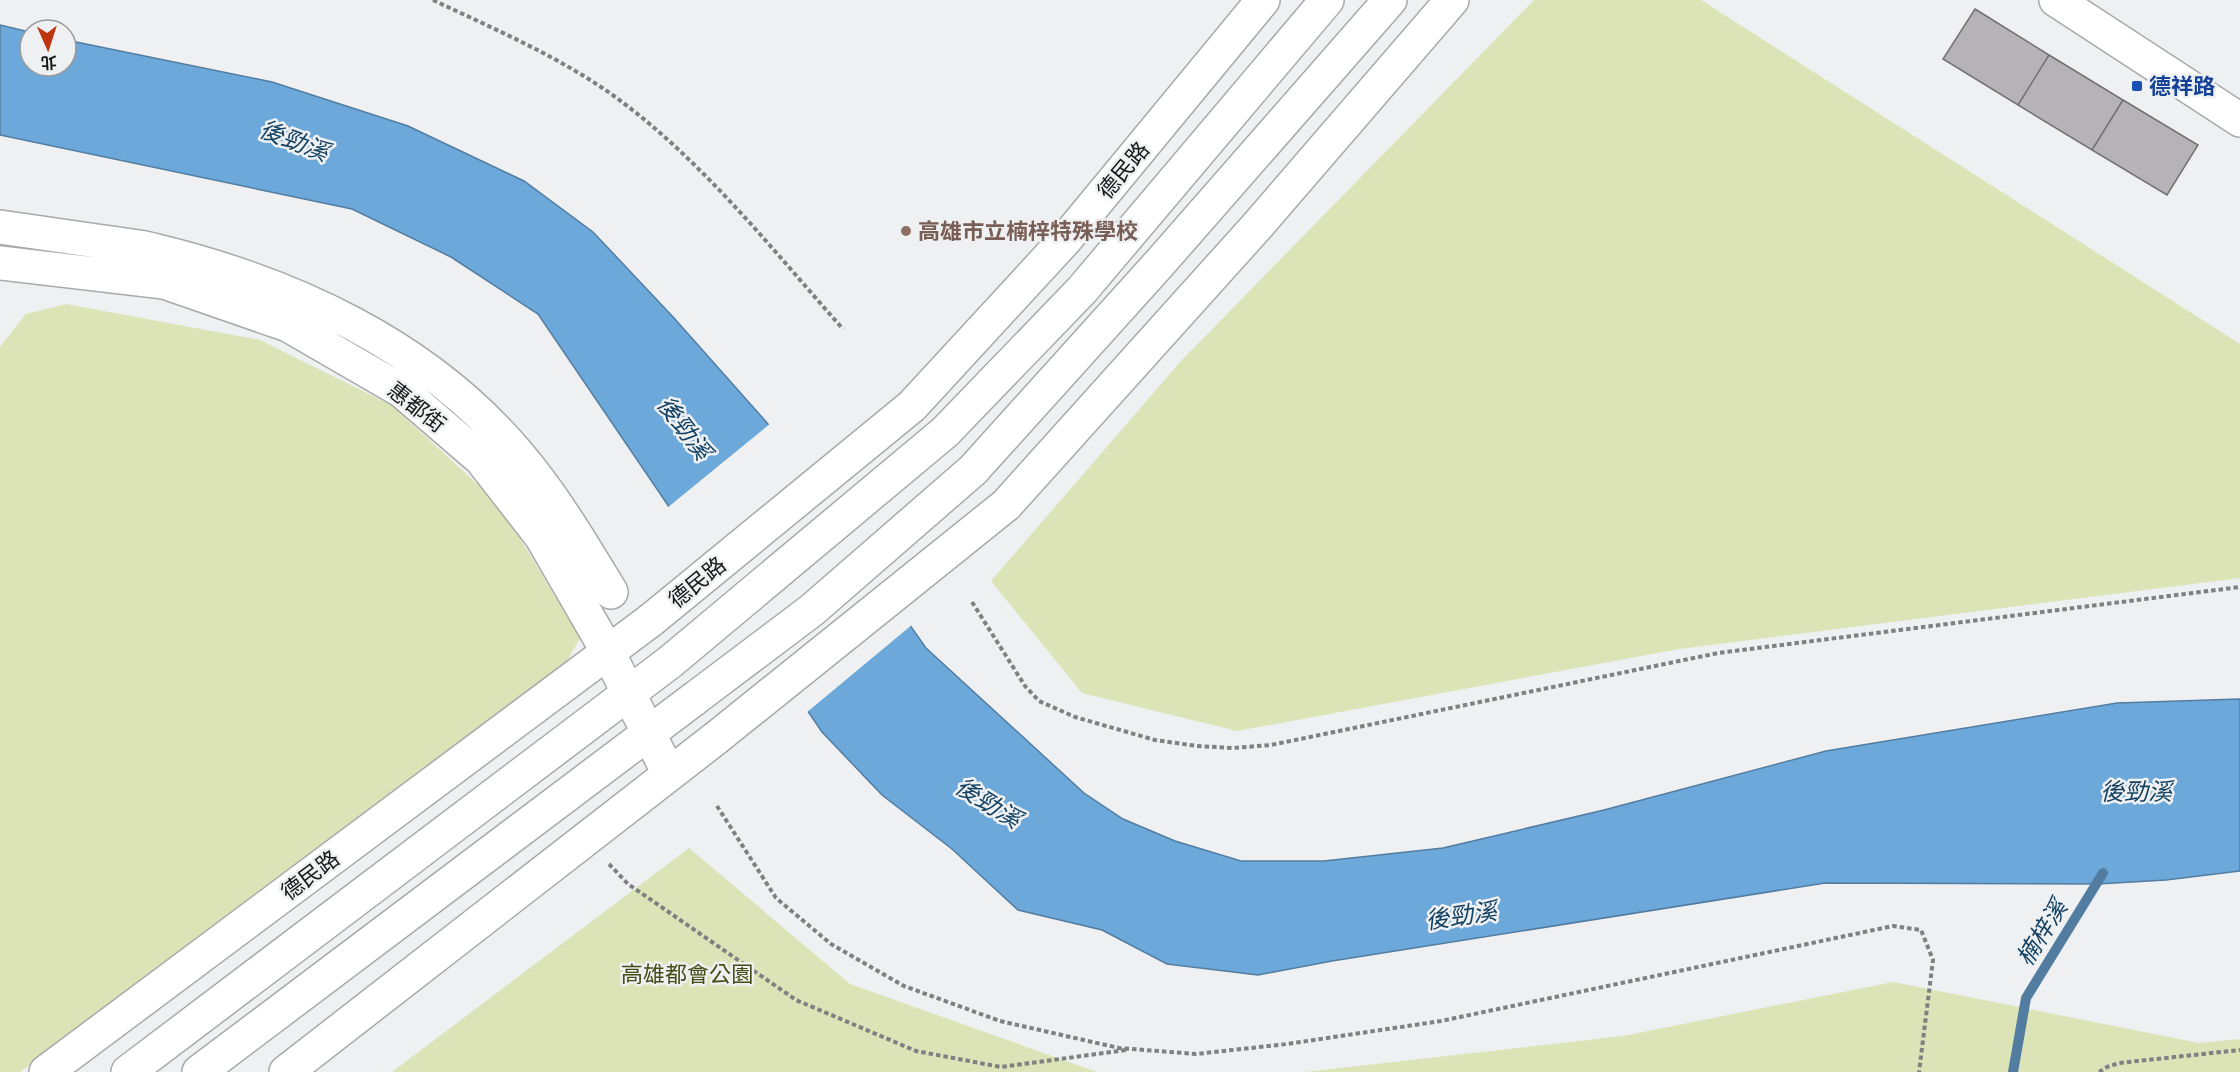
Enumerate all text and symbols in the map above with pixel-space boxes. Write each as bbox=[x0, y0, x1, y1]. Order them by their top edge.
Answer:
north arrow bbox=[18, 18, 78, 78]
text: 北 bbox=[40, 53, 57, 73]
place label: 德祥路 bbox=[2149, 72, 2215, 100]
marker: 德祥路 bbox=[2130, 79, 2144, 93]
water label: 後勁溪 bbox=[255, 113, 336, 168]
street label: 德民路 bbox=[1091, 136, 1155, 204]
place label: 高雄市立楠梓特殊學校 bbox=[918, 217, 1138, 245]
marker: 高雄市立楠梓特殊學校 bbox=[899, 224, 913, 238]
street label: 惠都街 bbox=[382, 376, 452, 438]
water label: 後勁溪 bbox=[651, 390, 720, 468]
street label: 德民路 bbox=[663, 550, 731, 614]
water label: 後勁溪 bbox=[950, 770, 1030, 836]
water label: 後勁溪 bbox=[2100, 776, 2175, 806]
street label: 德民路 bbox=[275, 844, 345, 906]
water label: 楠梓溪 bbox=[2009, 891, 2075, 971]
water label: 後勁溪 bbox=[1423, 895, 1502, 935]
park label: 高雄都會公園 bbox=[621, 960, 753, 988]

